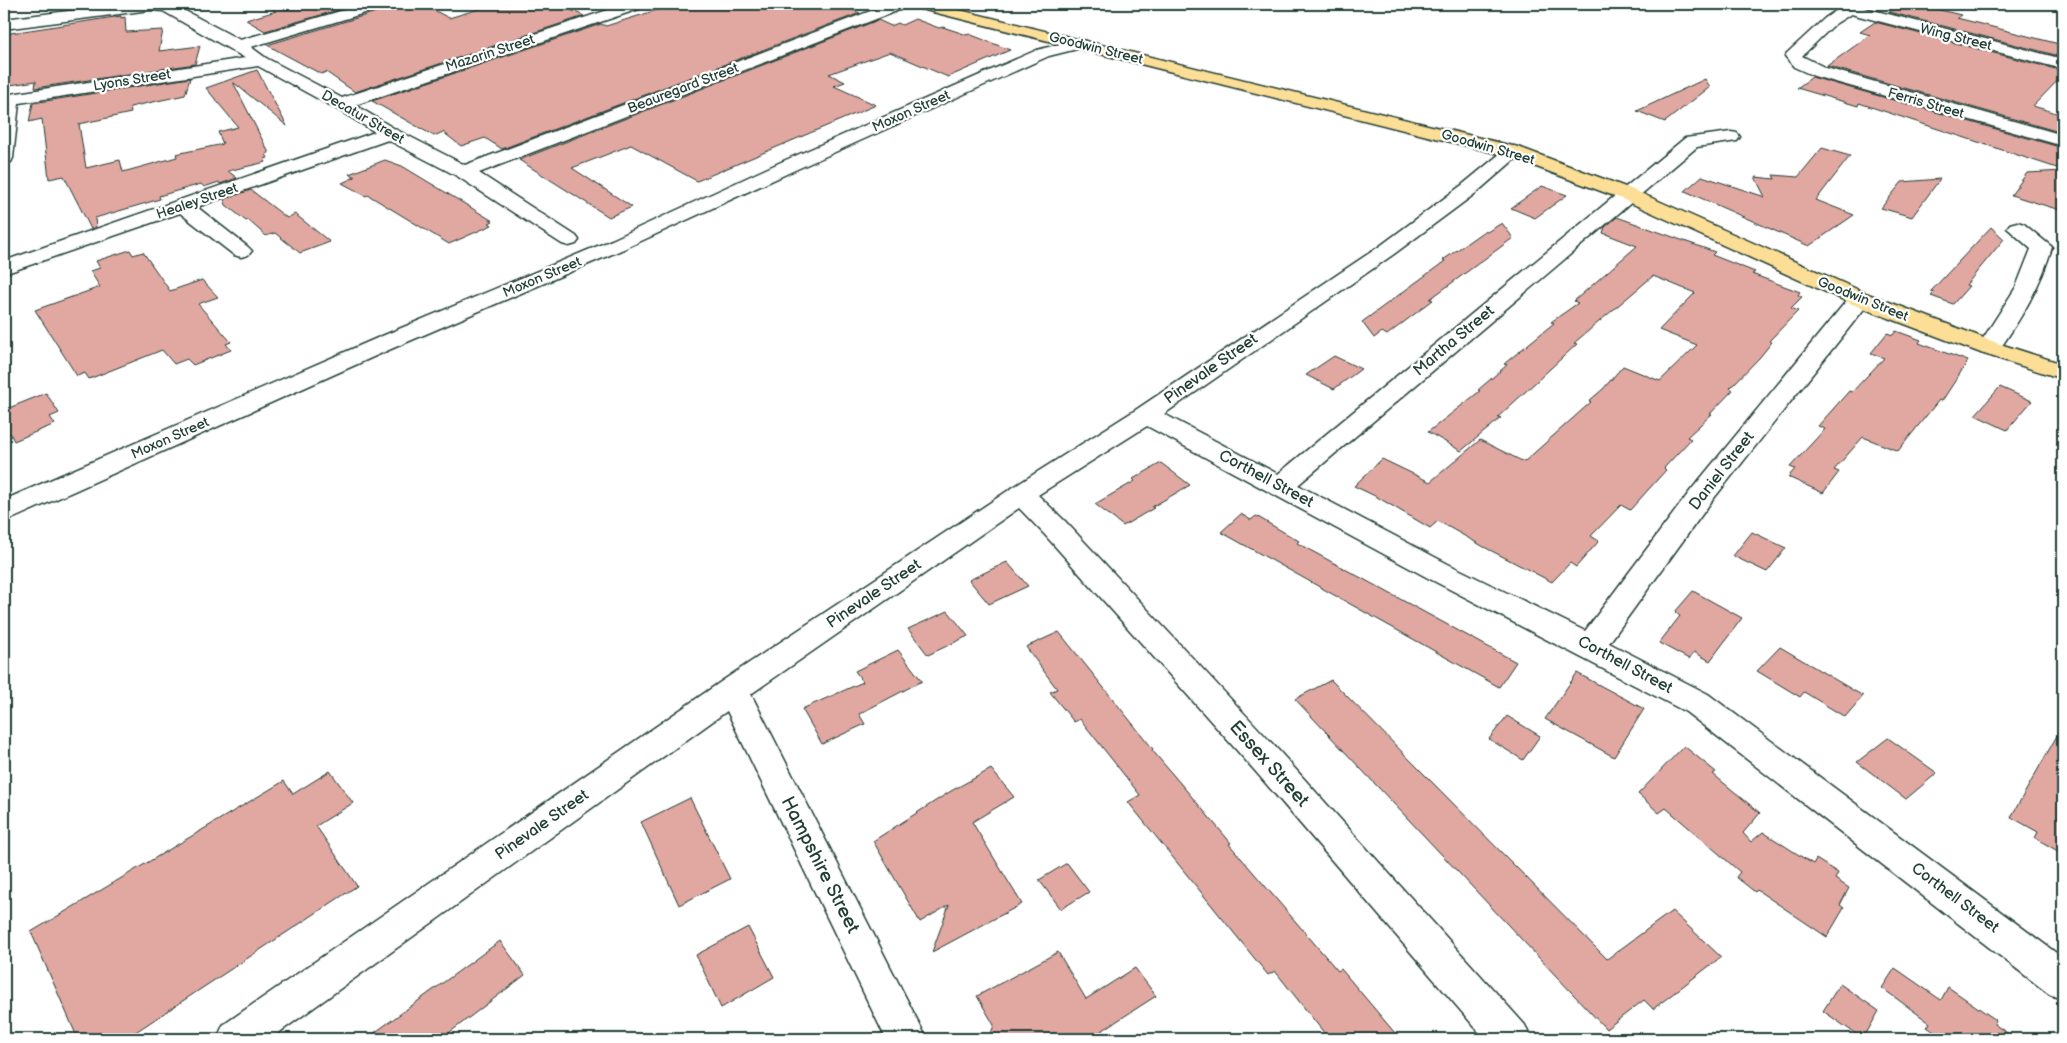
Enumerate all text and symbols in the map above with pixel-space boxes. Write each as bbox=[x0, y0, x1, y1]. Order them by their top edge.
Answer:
street label: Wing Street bbox=[1918, 20, 1994, 54]
street label: Goodwin Street bbox=[1047, 28, 1146, 68]
street label: Mazarin Street bbox=[443, 30, 537, 75]
street label: Beauregard Street bbox=[625, 59, 742, 117]
street label: Lyons Street bbox=[92, 65, 173, 95]
street label: Ferris Street bbox=[1886, 84, 1967, 122]
street label: Decatur Street bbox=[319, 86, 408, 148]
street label: Moxon Street bbox=[869, 86, 953, 136]
street label: Goodwin Street bbox=[1439, 126, 1537, 169]
street label: Healey Street bbox=[154, 179, 241, 223]
street label: Moxon Street bbox=[500, 253, 584, 301]
street label: Goodwin Street bbox=[1815, 273, 1912, 325]
street label: Martha Street bbox=[1410, 302, 1498, 380]
street label: Pinevale Street bbox=[1161, 330, 1261, 408]
street label: Moxon Street bbox=[128, 413, 212, 463]
street label: Daniel Street bbox=[1685, 428, 1759, 514]
street label: Corthell Street bbox=[1215, 446, 1317, 512]
street label: Pinevale Street bbox=[823, 555, 925, 633]
street label: Corthell Street bbox=[1574, 632, 1676, 698]
street label: Essex Street bbox=[1224, 716, 1314, 812]
street label: Pinevale Street bbox=[492, 786, 592, 864]
street label: Hampshire Street bbox=[776, 793, 864, 937]
street label: Corthell Street bbox=[1907, 859, 2003, 937]

